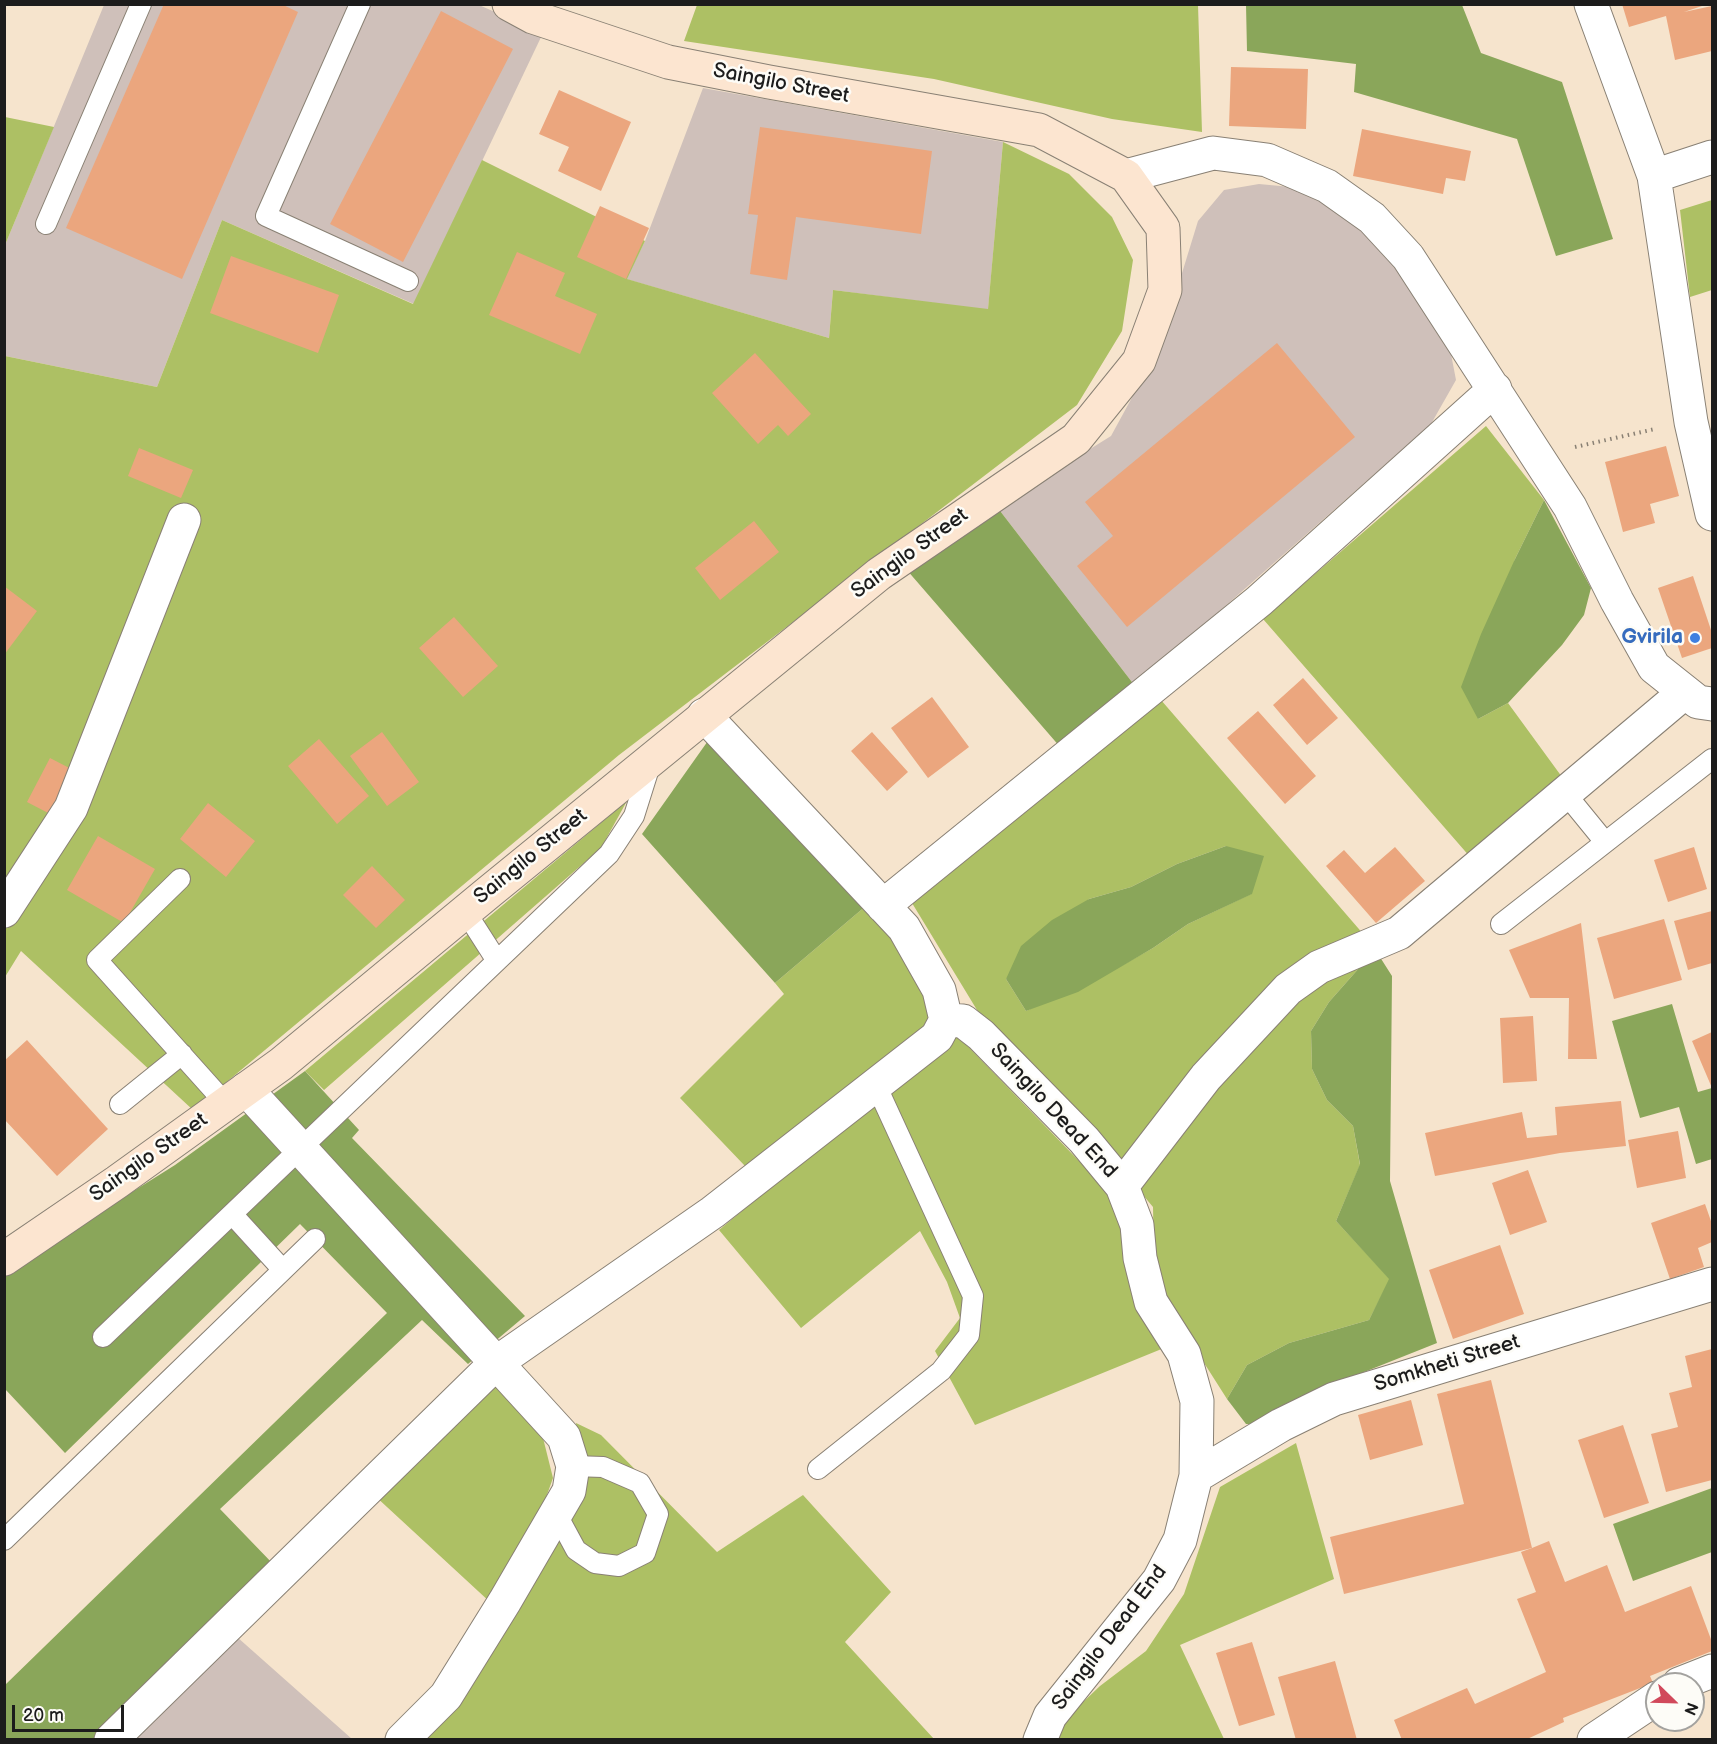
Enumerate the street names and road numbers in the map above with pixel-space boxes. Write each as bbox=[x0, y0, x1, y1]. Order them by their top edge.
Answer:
street label: Saingilo Street bbox=[711, 58, 851, 110]
street label: Saingilo Street bbox=[847, 503, 973, 605]
street label: Saingilo Street bbox=[469, 804, 593, 910]
street label: Saingilo Dead End bbox=[984, 1038, 1122, 1184]
street label: Saingilo Street bbox=[85, 1108, 213, 1208]
street label: Somkheti Street bbox=[1371, 1330, 1523, 1398]
street label: Saingilo Dead End bbox=[1047, 1560, 1173, 1716]

